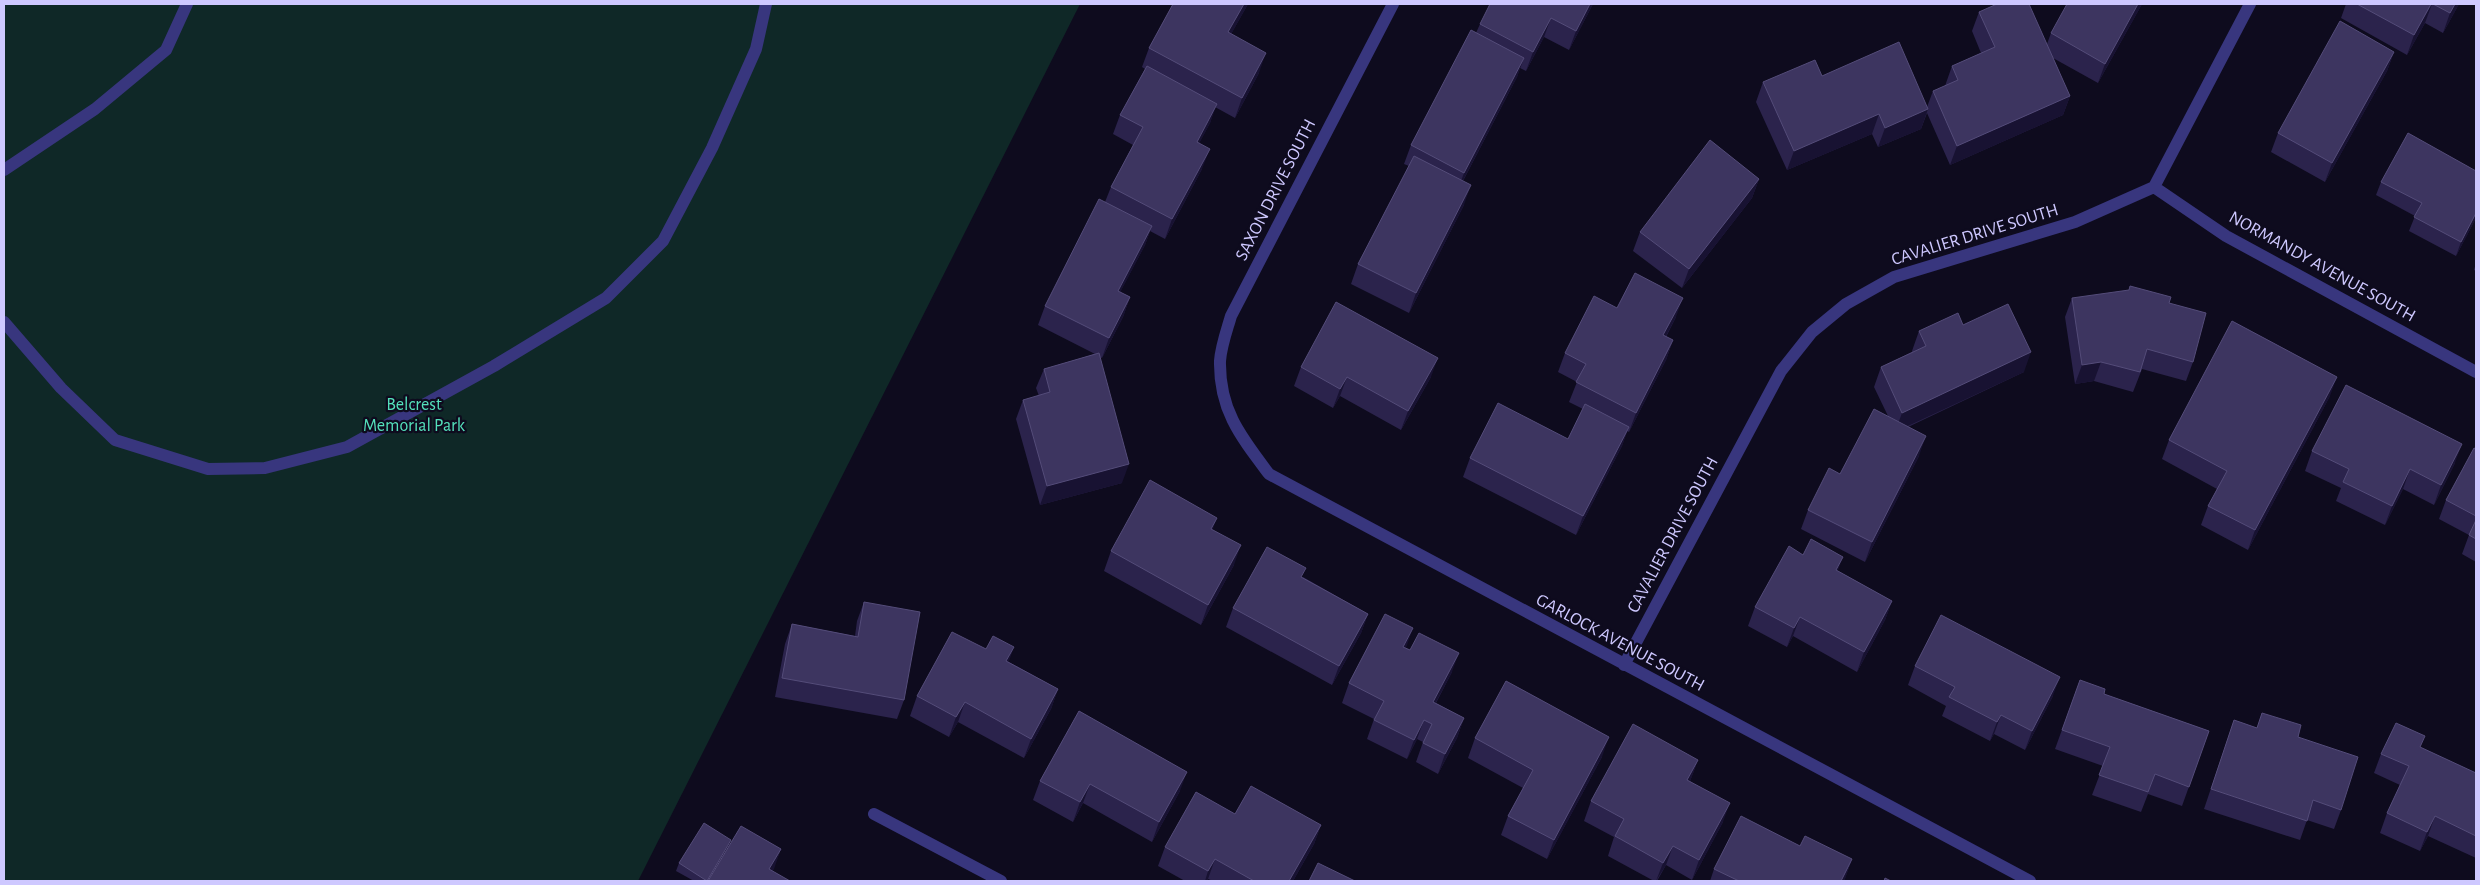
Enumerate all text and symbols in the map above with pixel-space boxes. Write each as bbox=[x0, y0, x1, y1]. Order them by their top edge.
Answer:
street label: SAXON DRIVE SOUTH bbox=[1233, 116, 1319, 264]
street label: CAVALIER DRIVE SOUTH bbox=[1889, 201, 2061, 269]
street label: NORMANDY AVENUE SOUTH bbox=[2226, 208, 2418, 326]
park label: Belcrest Memorial Park bbox=[363, 396, 466, 435]
street label: CAVALIER DRIVE SOUTH bbox=[1624, 454, 1722, 616]
street label: GARLOCK AVENUE SOUTH bbox=[1533, 591, 1707, 695]

